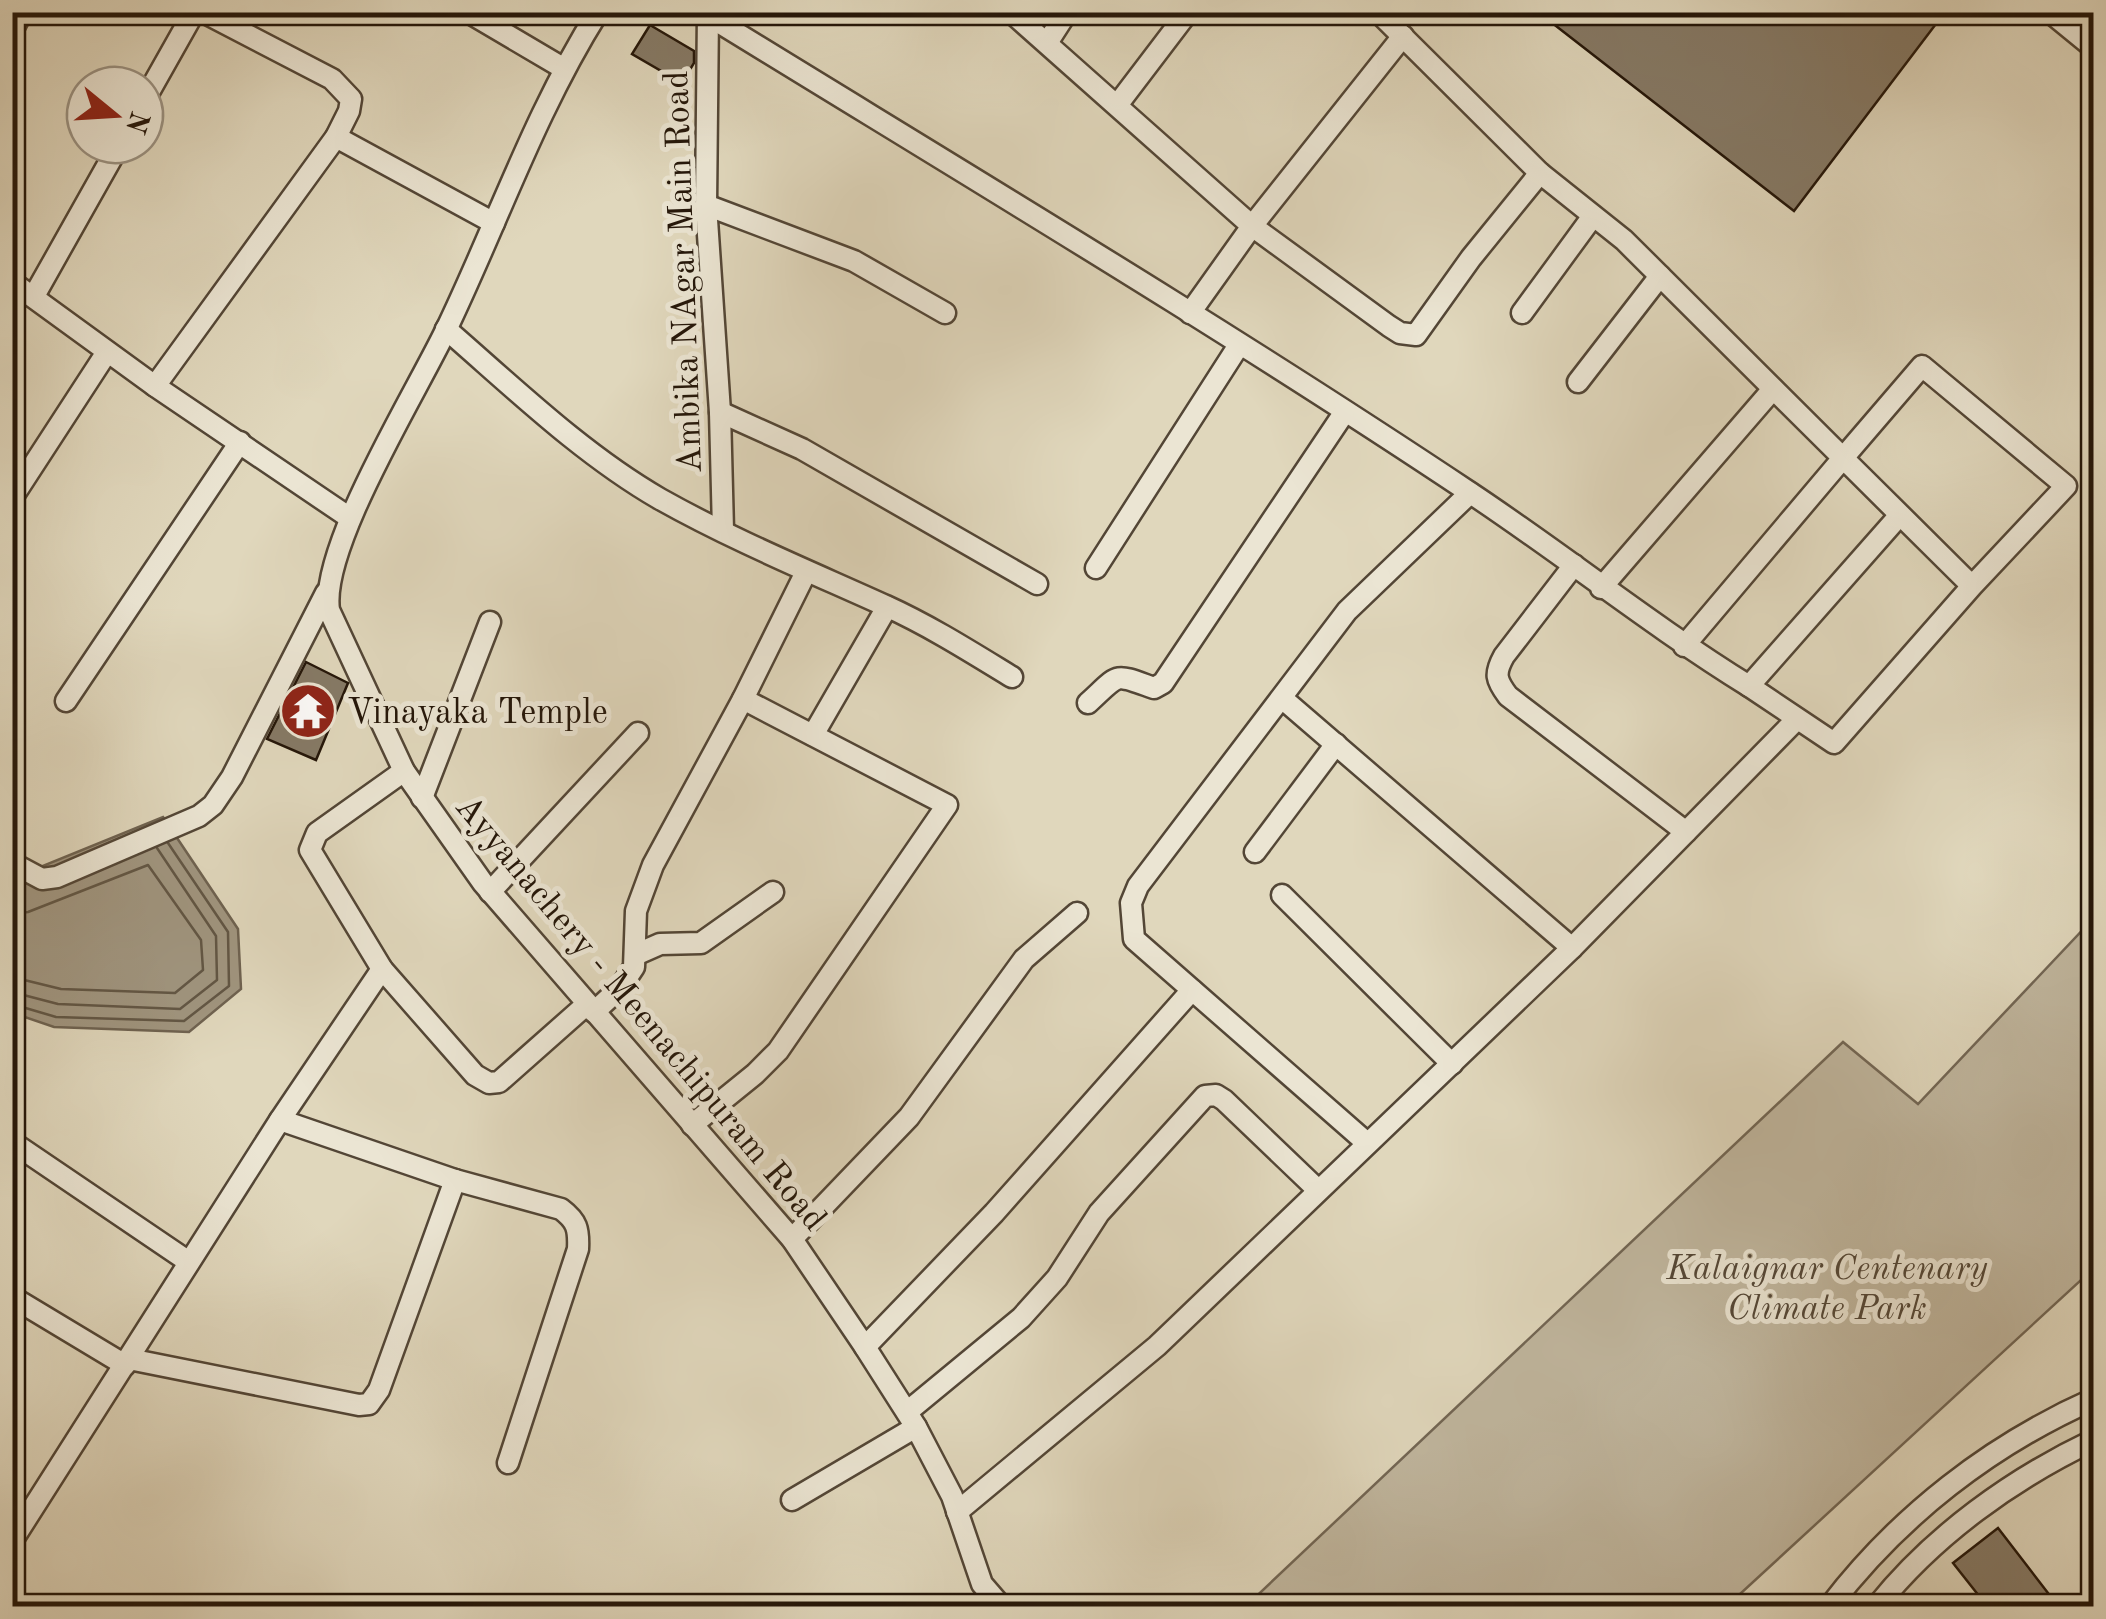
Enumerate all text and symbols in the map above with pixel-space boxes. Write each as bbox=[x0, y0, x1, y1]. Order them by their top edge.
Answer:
north arrow bbox=[65, 65, 165, 165]
street label: Ambika NAgar Main Road bbox=[660, 70, 709, 474]
text: N bbox=[119, 107, 153, 137]
temple icon: Vinayaka Temple bbox=[278, 681, 338, 741]
place label: Vinayaka Temple bbox=[347, 696, 608, 731]
street label: Ayyanachery - Meenachipuram Road bbox=[448, 789, 832, 1238]
park label: Kalaignar Centenary Climate Park bbox=[1665, 1252, 1988, 1327]

